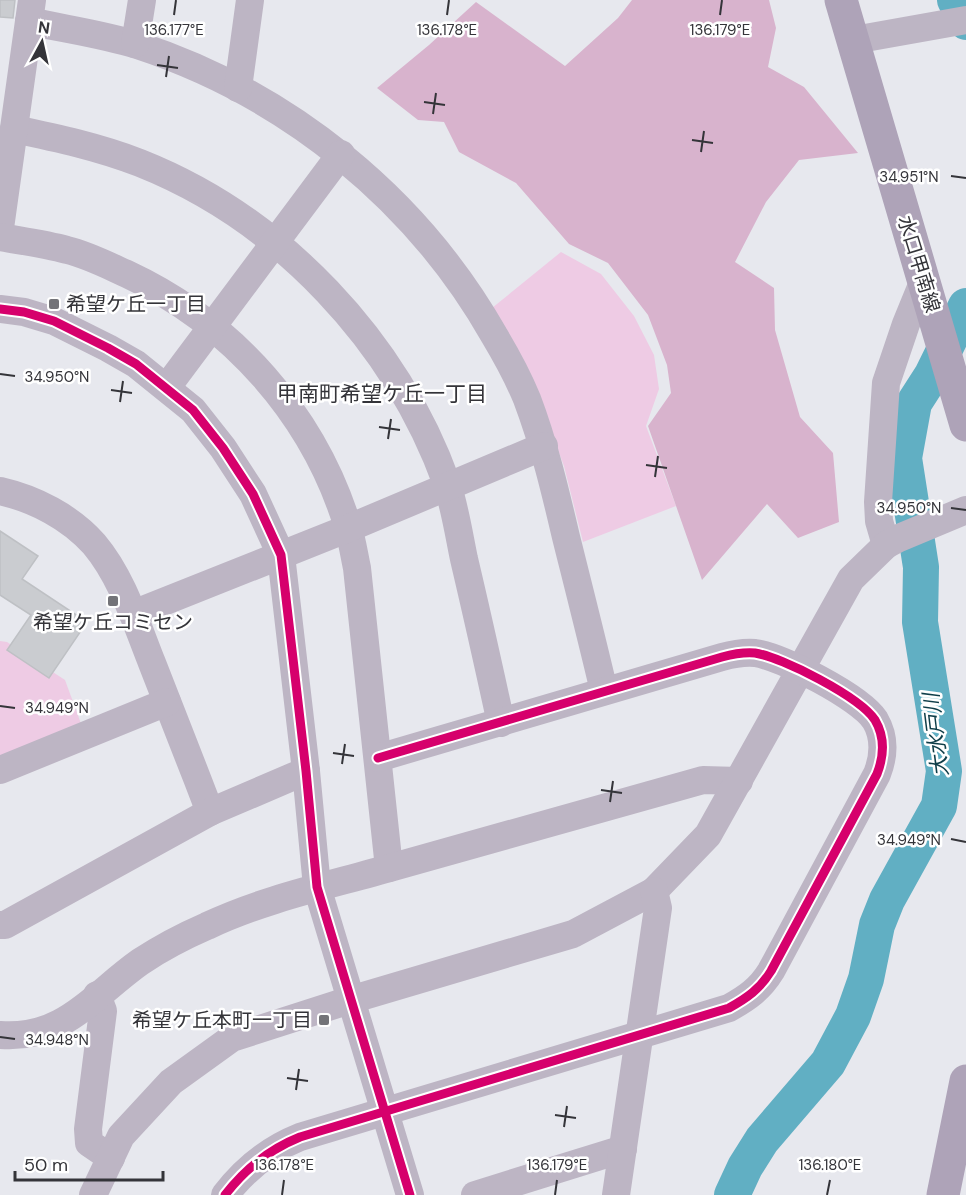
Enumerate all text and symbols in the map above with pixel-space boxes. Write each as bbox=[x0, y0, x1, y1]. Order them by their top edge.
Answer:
north arrow bbox=[12, 12, 72, 72]
text: N bbox=[37, 16, 51, 39]
text: 136.177°E bbox=[144, 20, 204, 40]
text: 136.178°E bbox=[417, 20, 477, 40]
text: 136.179°E bbox=[690, 20, 750, 40]
text: 34.951°N bbox=[879, 167, 939, 187]
street label: 水口甲南線 bbox=[892, 212, 946, 316]
place label: 希望ケ丘一丁目 bbox=[66, 291, 206, 317]
marker: 希望ケ丘一丁目 bbox=[47, 297, 61, 311]
text: 34.950°N bbox=[25, 367, 89, 387]
district label: 甲南町希望ケ丘一丁目 bbox=[277, 380, 487, 408]
text: 34.950°N bbox=[877, 498, 941, 518]
marker: 希望ケ丘コミセン bbox=[106, 594, 120, 608]
place label: 希望ケ丘コミセン bbox=[33, 609, 193, 635]
water label: 大水戸川 bbox=[917, 690, 955, 778]
text: 34.949°N bbox=[25, 698, 89, 718]
text: 34.949°N bbox=[877, 830, 941, 850]
place label: 希望ケ丘本町一丁目 bbox=[132, 1007, 312, 1033]
marker: 希望ケ丘本町一丁目 bbox=[317, 1013, 331, 1027]
text: 34.948°N bbox=[25, 1030, 89, 1050]
scale bar bbox=[15, 1144, 164, 1182]
text: 50 m bbox=[24, 1153, 68, 1177]
text: 136.178°E bbox=[254, 1155, 314, 1175]
text: 136.179°E bbox=[527, 1155, 587, 1175]
text: 136.180°E bbox=[799, 1155, 861, 1175]

